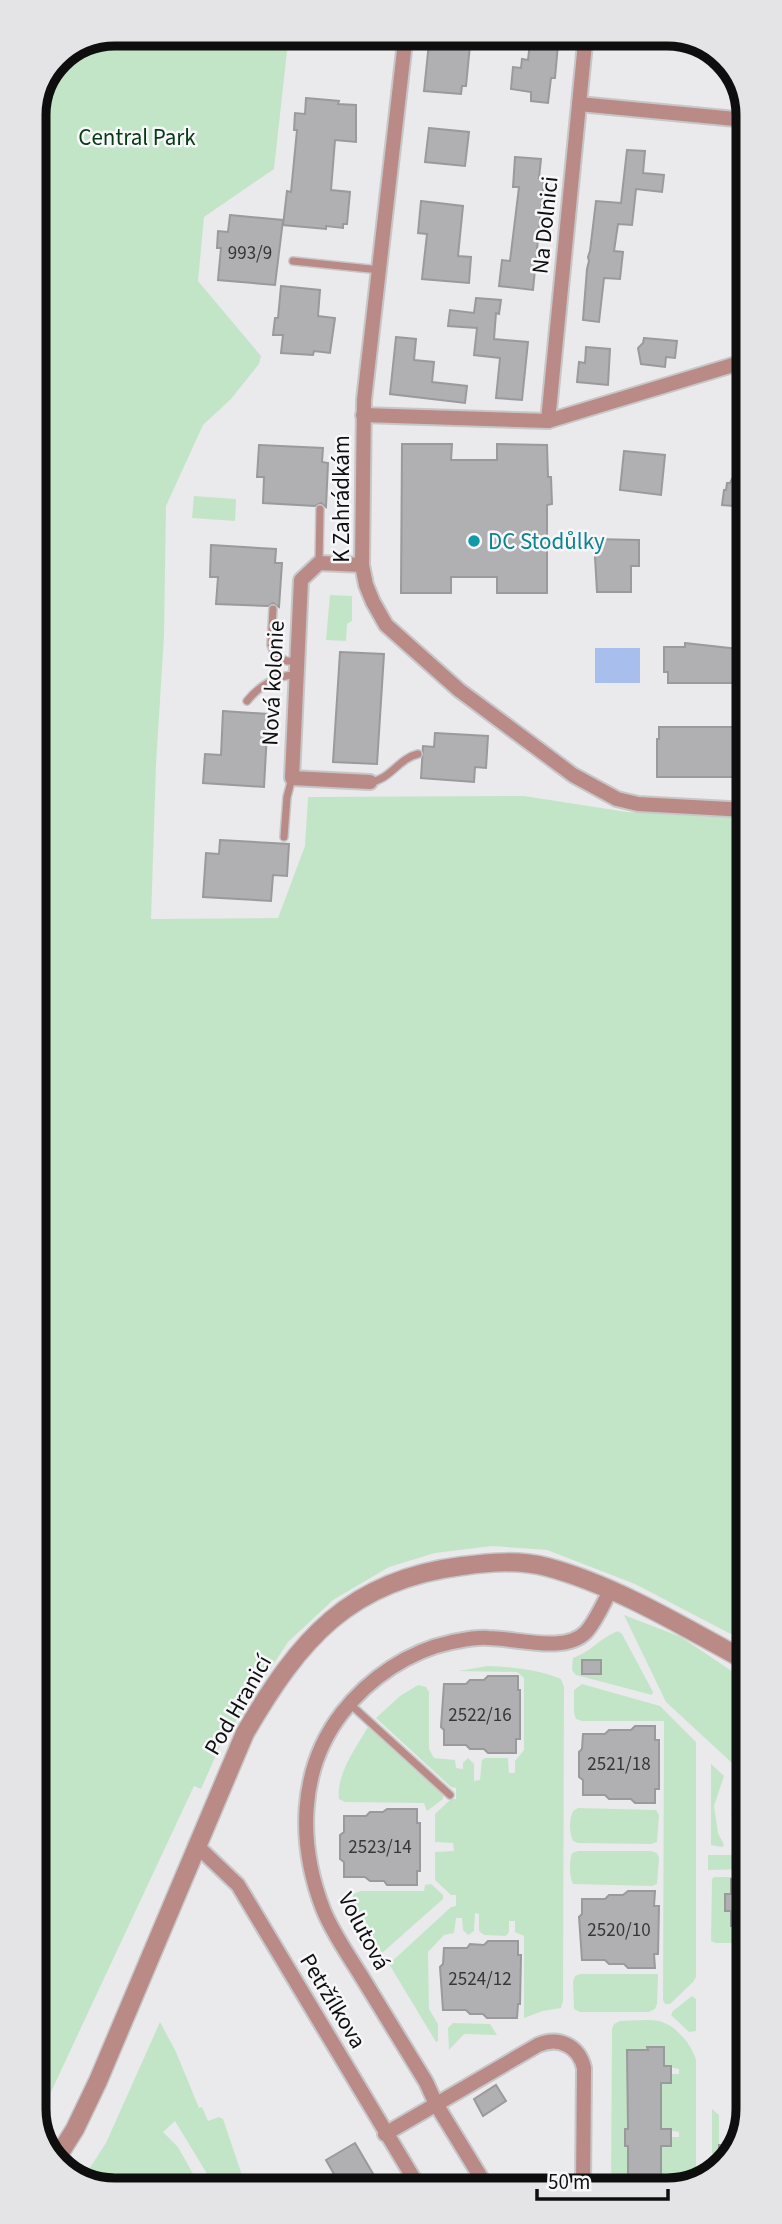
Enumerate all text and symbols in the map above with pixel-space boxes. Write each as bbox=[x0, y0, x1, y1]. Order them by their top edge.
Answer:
park label: Central Park bbox=[78, 121, 196, 154]
street label: Na Dolnici bbox=[523, 175, 567, 275]
house number: 993/9 bbox=[228, 240, 272, 267]
street label: K Zahrádkám bbox=[325, 435, 358, 563]
place label: DC Stodůlky bbox=[488, 525, 605, 558]
marker: DC Stodůlky bbox=[466, 533, 482, 549]
street label: Nová kolonie bbox=[253, 620, 293, 746]
street label: Pod Hranicí bbox=[196, 1648, 281, 1761]
house number: 2522/16 bbox=[448, 1702, 512, 1729]
house number: 2521/18 bbox=[587, 1751, 651, 1778]
house number: 2523/14 bbox=[348, 1834, 412, 1861]
street label: Volutová bbox=[330, 1886, 398, 1976]
house number: 2520/10 bbox=[587, 1917, 651, 1944]
street label: Petržílkova bbox=[292, 1947, 374, 2055]
house number: 2524/12 bbox=[448, 1966, 512, 1993]
scale bar bbox=[537, 2158, 668, 2202]
text: 50 m bbox=[548, 2167, 590, 2197]

